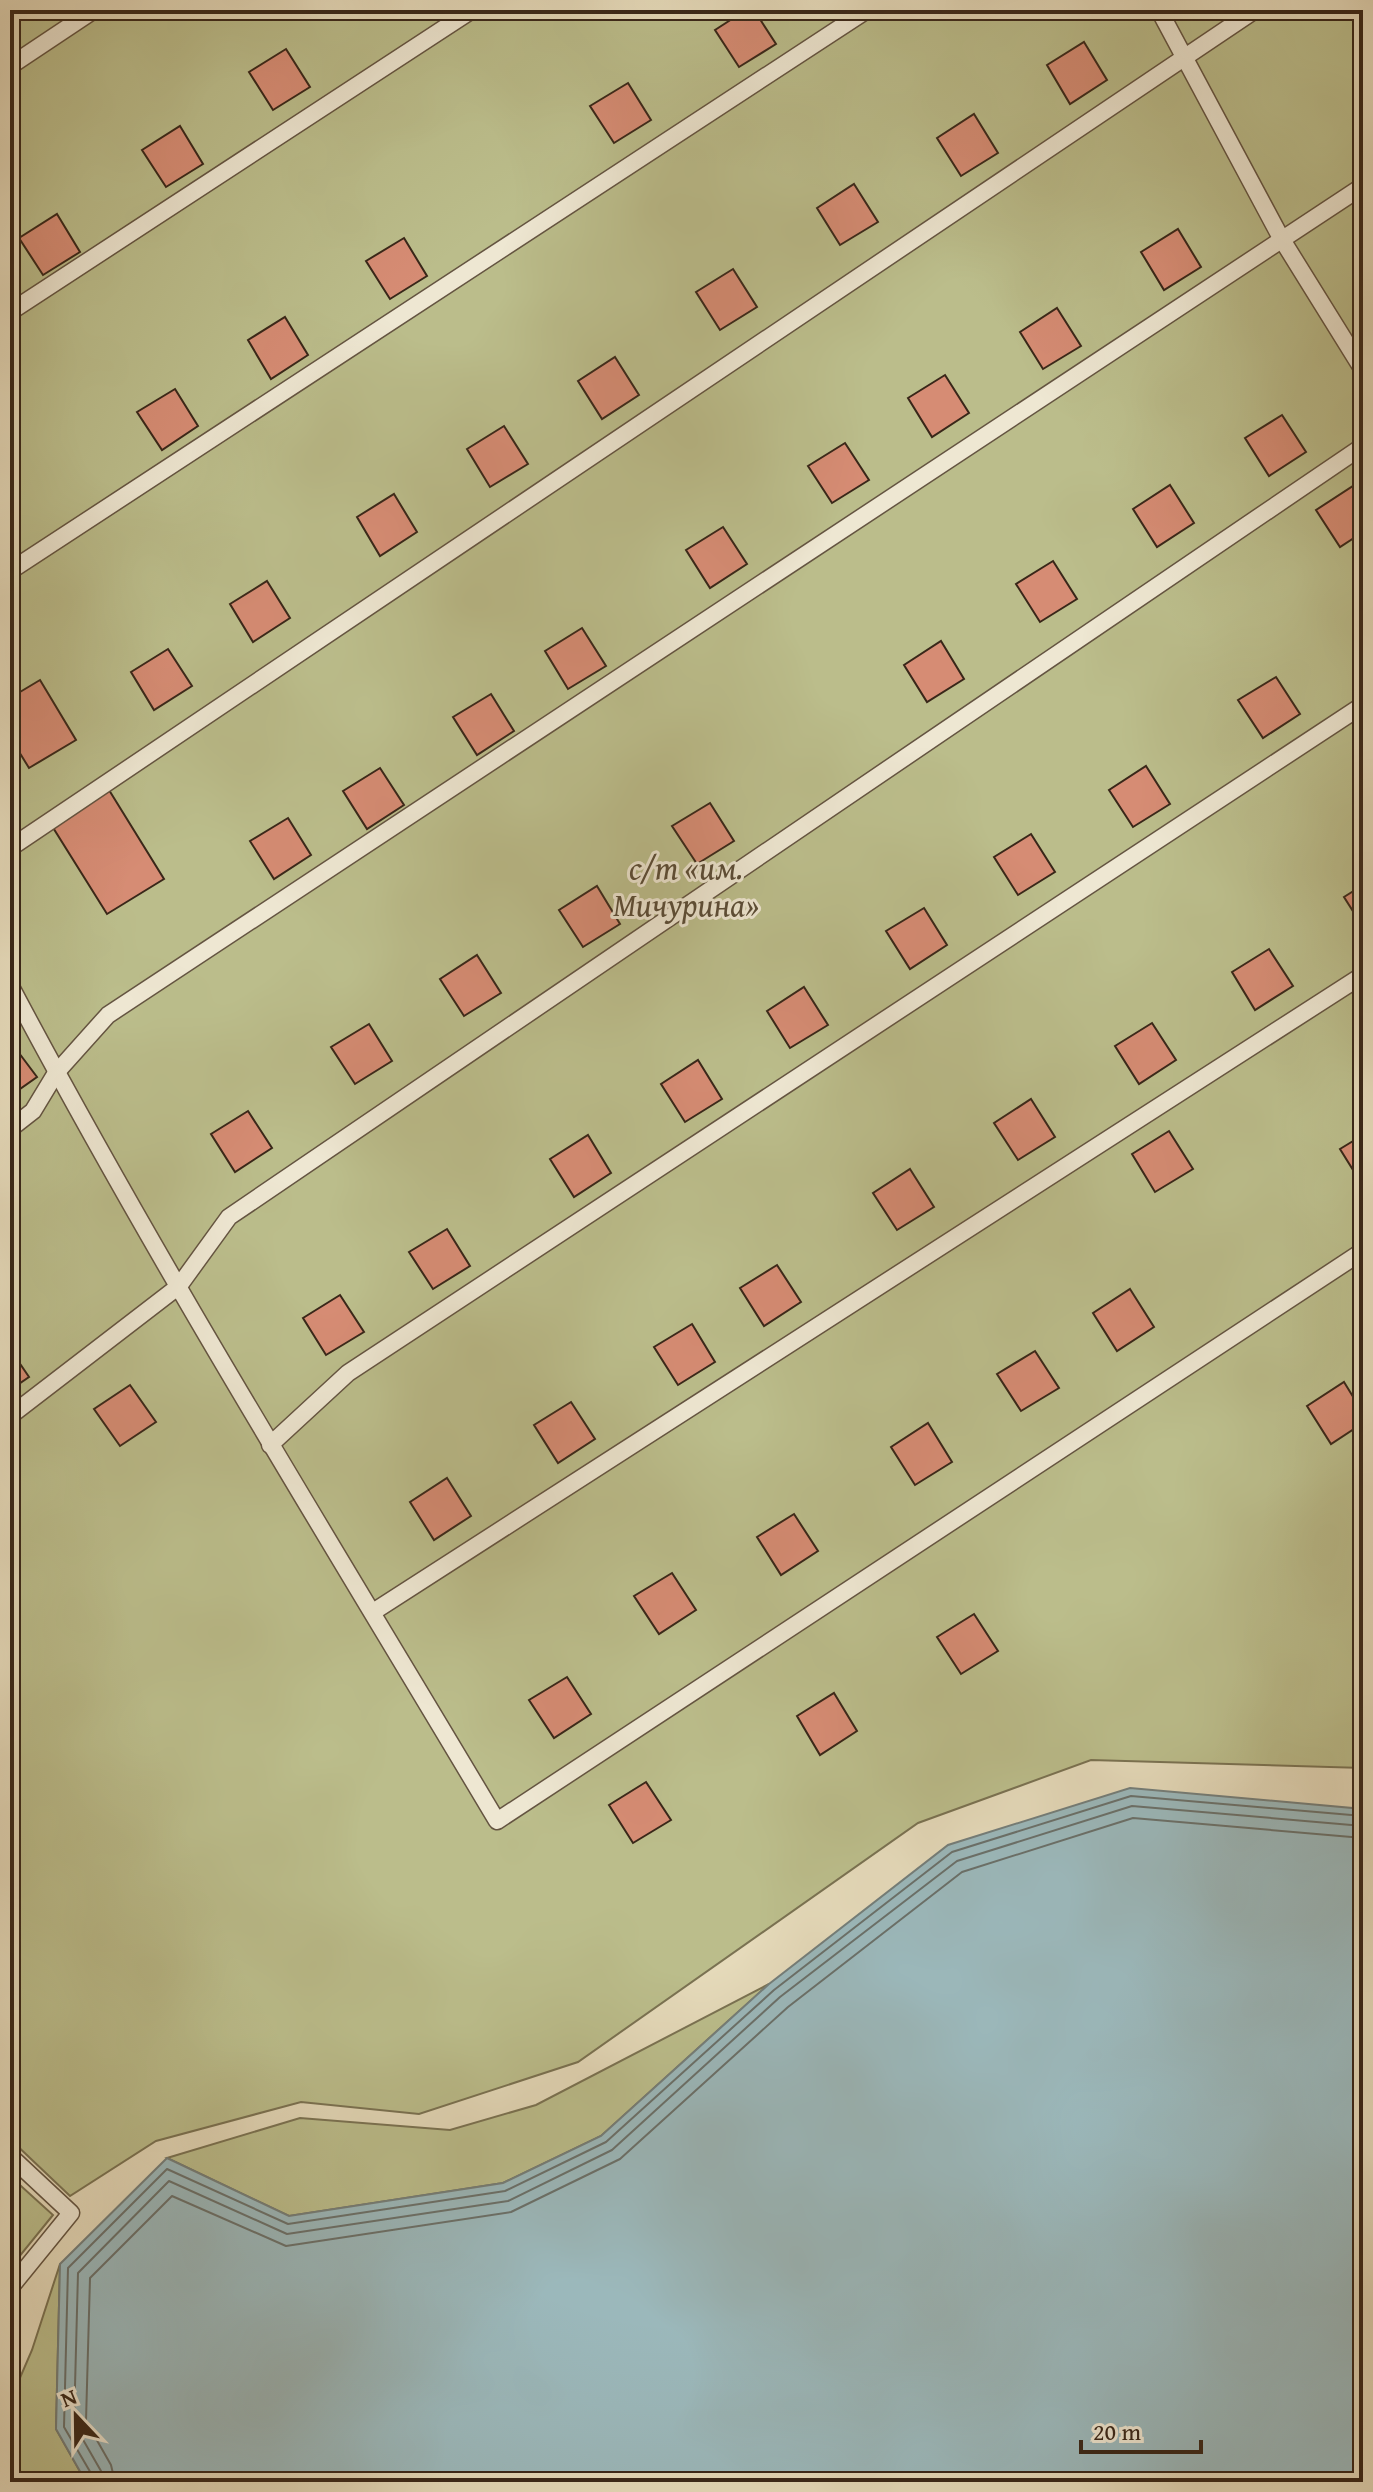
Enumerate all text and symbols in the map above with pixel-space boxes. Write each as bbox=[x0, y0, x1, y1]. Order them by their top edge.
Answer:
park label: с/т «им. Мичурина» bbox=[613, 844, 759, 928]
north arrow bbox=[36, 2376, 116, 2456]
text: N bbox=[56, 2380, 82, 2415]
scale bar bbox=[1081, 2404, 1201, 2454]
text: 20 m bbox=[1093, 2414, 1141, 2449]

